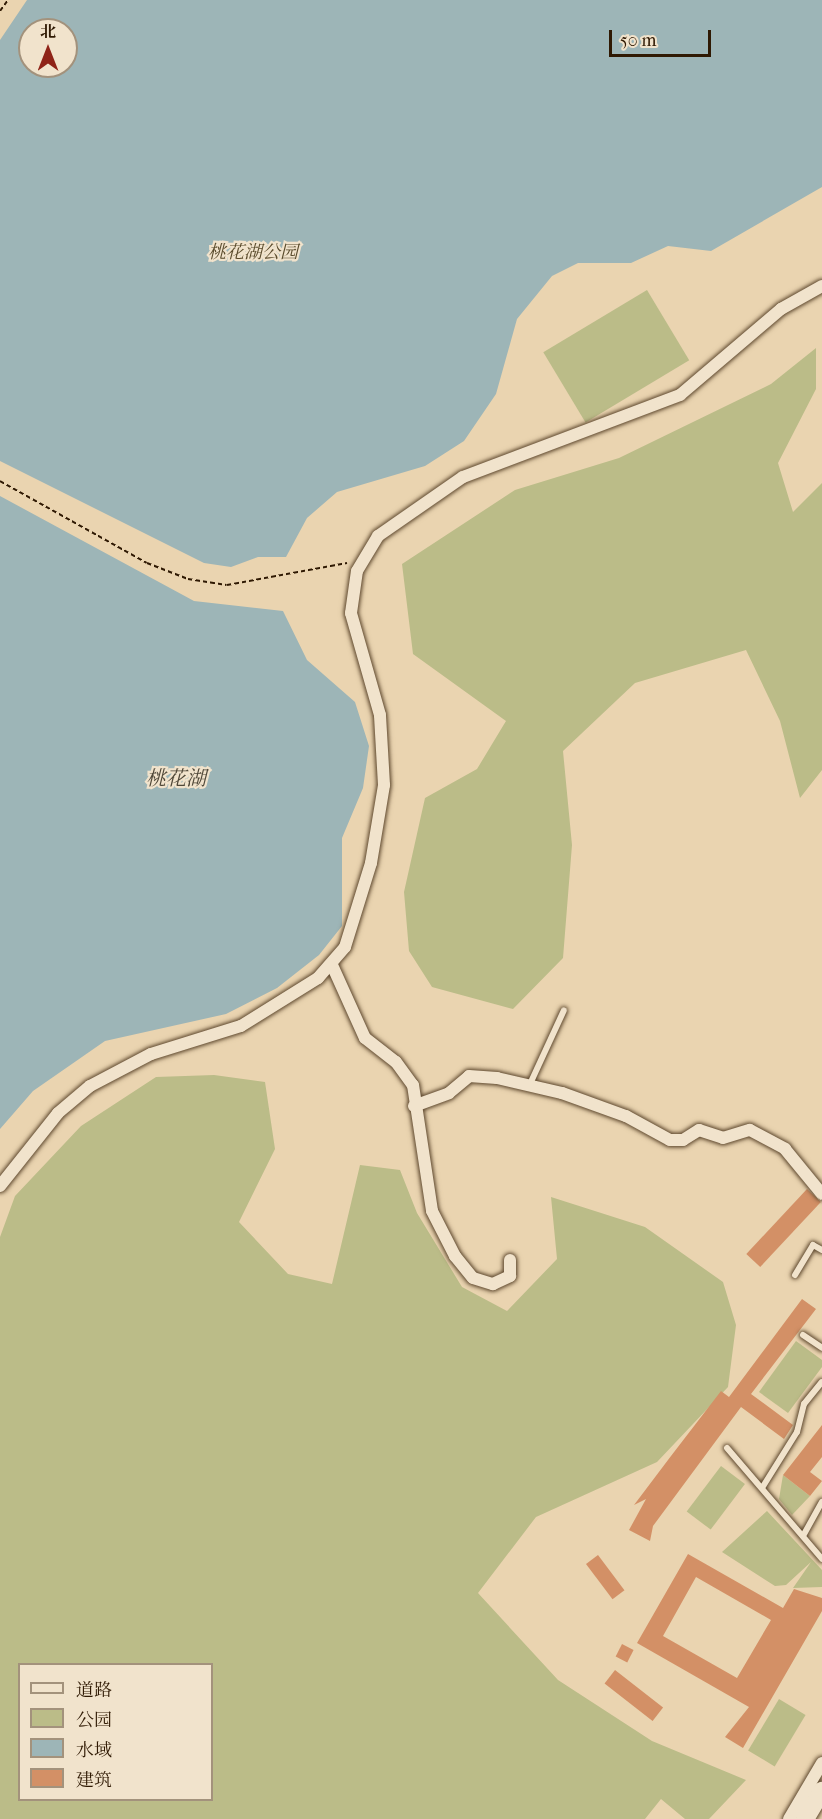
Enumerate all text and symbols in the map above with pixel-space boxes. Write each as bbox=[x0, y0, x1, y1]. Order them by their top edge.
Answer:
north arrow bbox=[18, 18, 78, 78]
scale bar bbox=[612, 18, 714, 56]
text: 北 bbox=[40, 22, 56, 41]
text: 50 m bbox=[620, 30, 656, 51]
park label: 桃花湖公园 bbox=[208, 242, 298, 264]
water label: 桃花湖 bbox=[146, 766, 206, 790]
legend bbox=[18, 1663, 213, 1801]
text: 道路 bbox=[76, 1680, 112, 1701]
text: 公园 bbox=[76, 1710, 112, 1731]
text: 水域 bbox=[76, 1740, 112, 1761]
text: 建筑 bbox=[76, 1770, 112, 1791]

